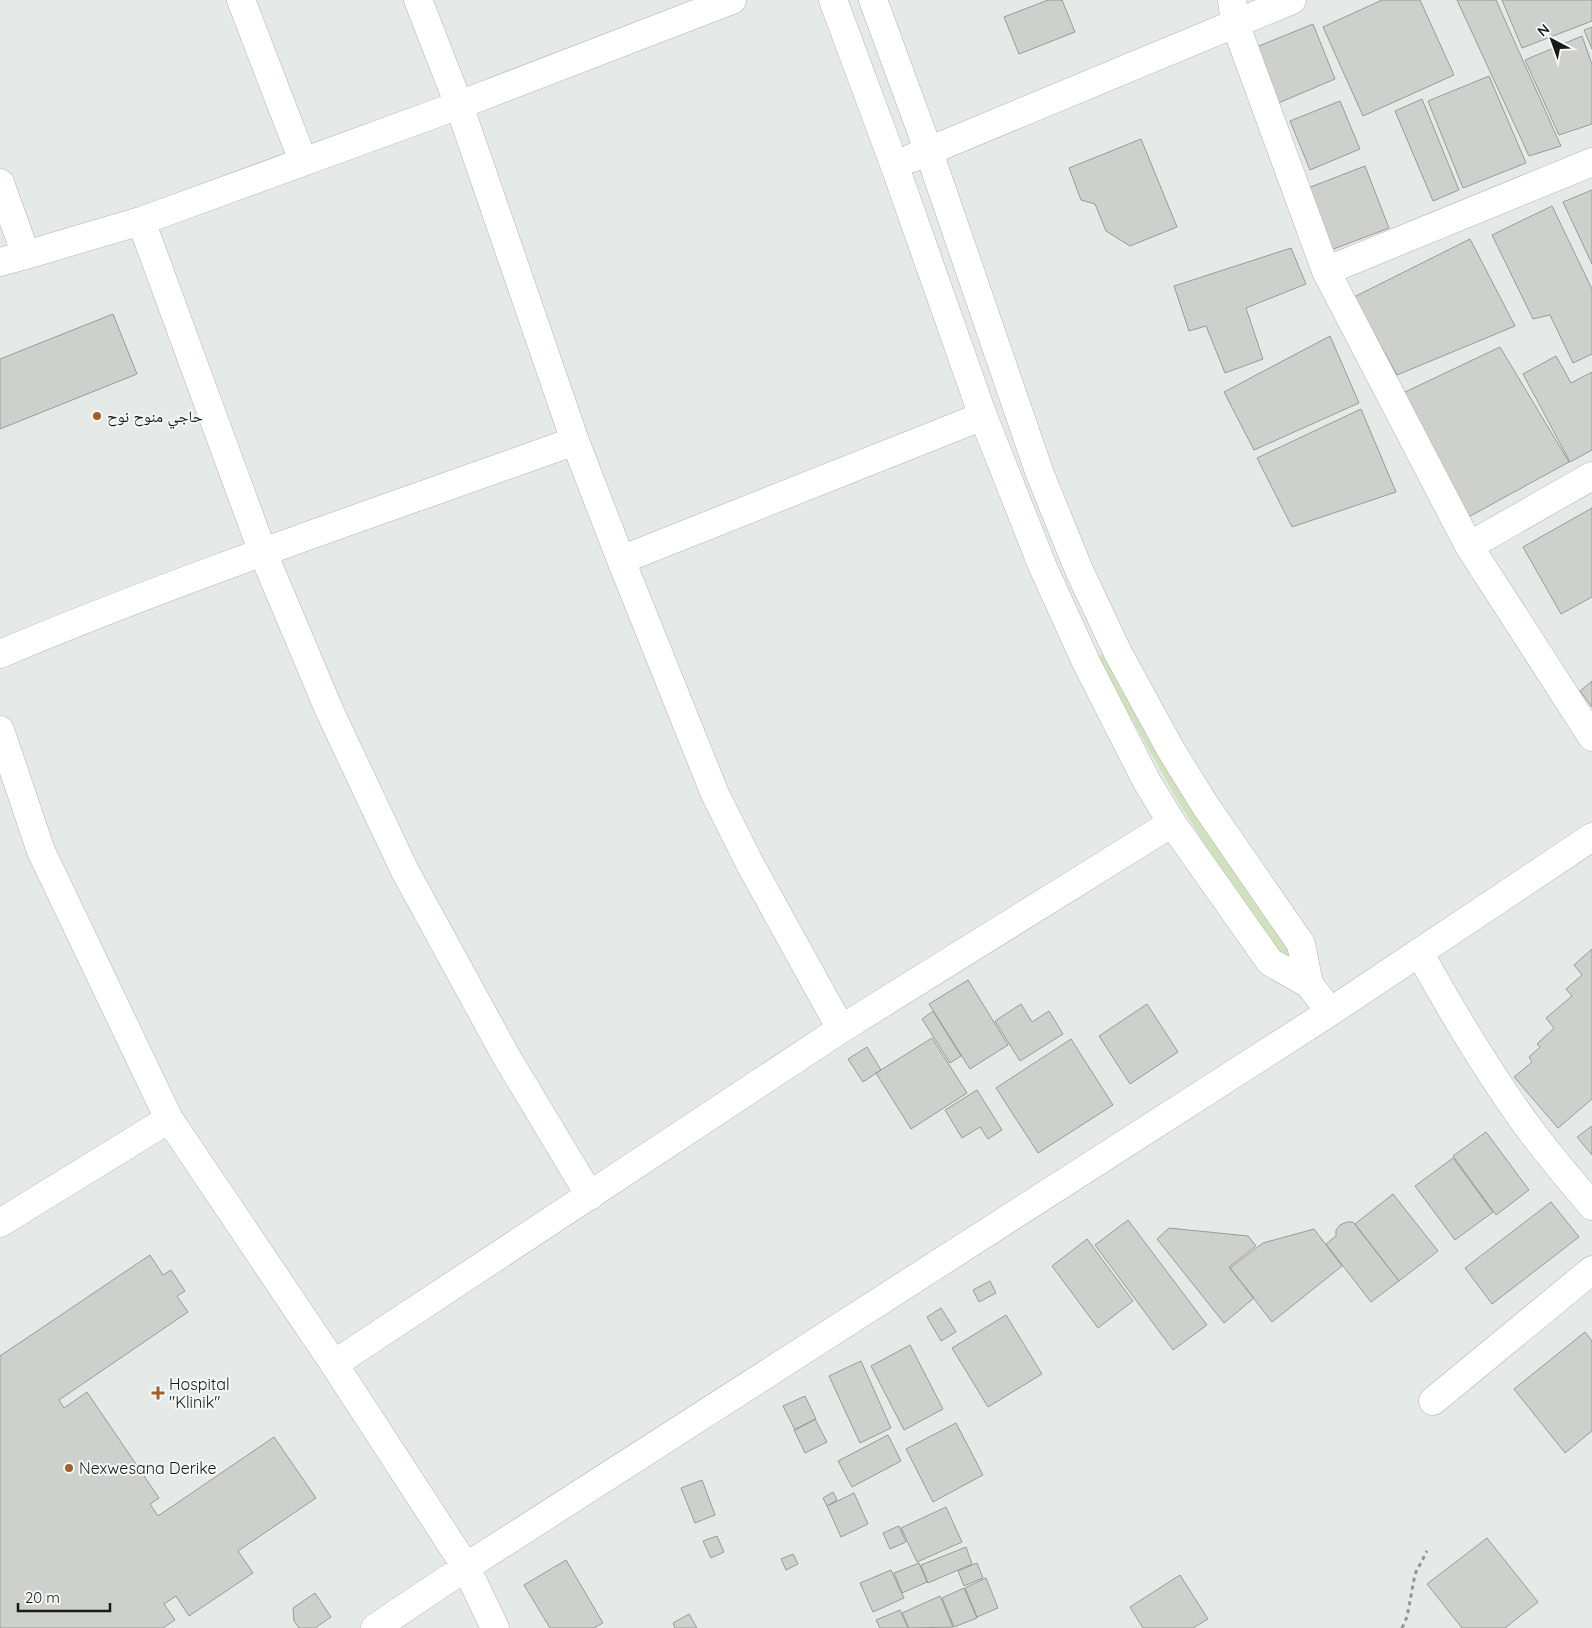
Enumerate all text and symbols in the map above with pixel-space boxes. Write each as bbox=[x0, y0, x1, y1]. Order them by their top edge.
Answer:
north arrow bbox=[1527, 15, 1577, 65]
text: N bbox=[1534, 20, 1553, 40]
place label: حاجي منوح نوح bbox=[107, 406, 203, 429]
marker: حاجي منوح نوح bbox=[91, 410, 103, 422]
place label: Hospital "Klinik" bbox=[169, 1374, 230, 1412]
marker: Hospital "Klinik" bbox=[151, 1386, 165, 1400]
place label: Nexwesana Derike bbox=[79, 1458, 217, 1478]
marker: Nexwesana Derike bbox=[63, 1462, 75, 1474]
scale bar bbox=[18, 1580, 110, 1612]
text: 20 m bbox=[25, 1588, 60, 1607]

